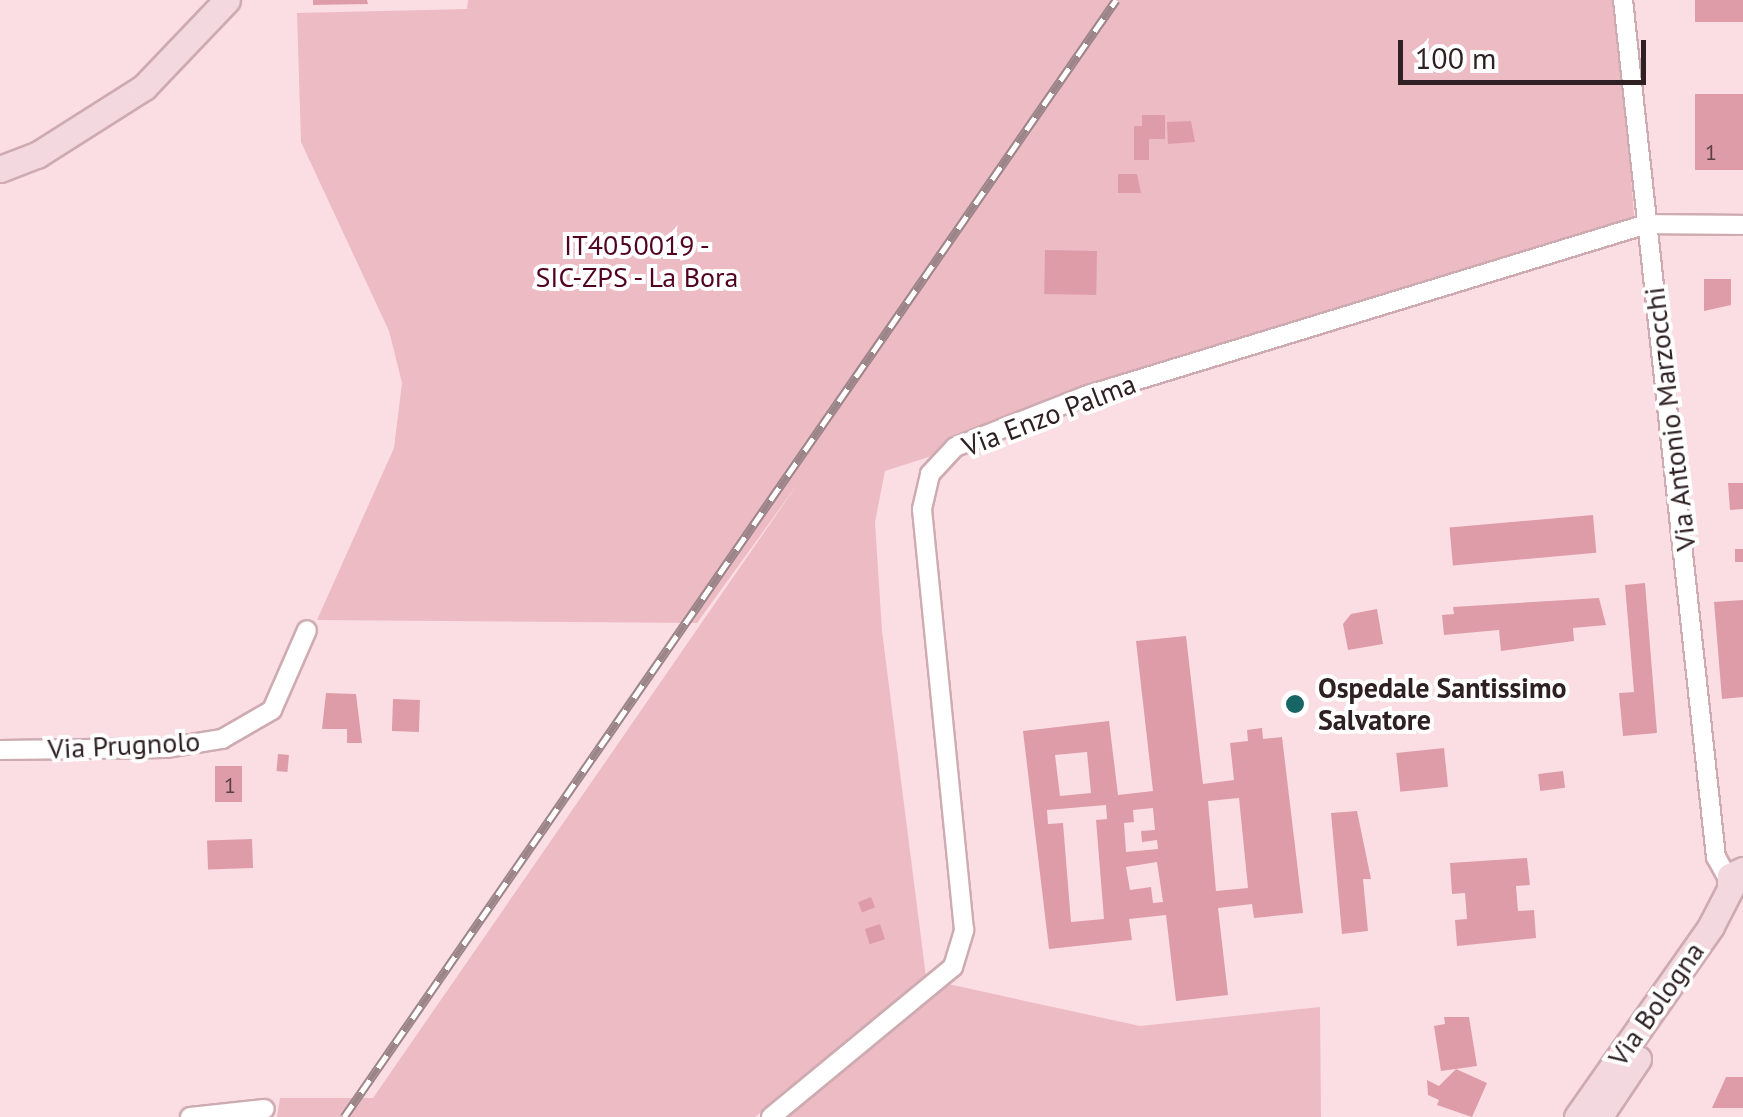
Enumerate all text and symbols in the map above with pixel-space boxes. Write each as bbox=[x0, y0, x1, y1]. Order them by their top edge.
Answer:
scale bar bbox=[1403, 20, 1650, 82]
text: 100 m bbox=[1415, 38, 1496, 77]
house number: 1 bbox=[1705, 140, 1717, 166]
park label: IT4050019 - SIC-ZPS - La Bora bbox=[533, 228, 741, 294]
street label: Via Antonio Marzocchi bbox=[1637, 285, 1703, 553]
street label: Via Enzo Palma bbox=[958, 367, 1140, 463]
place label: Ospedale Santissimo Salvatore bbox=[1318, 671, 1566, 737]
marker: Ospedale Santissimo Salvatore bbox=[1282, 691, 1308, 717]
street label: Via Prugnolo bbox=[47, 724, 201, 766]
house number: 1 bbox=[224, 773, 236, 799]
street label: Via Bologna bbox=[1601, 936, 1711, 1072]

